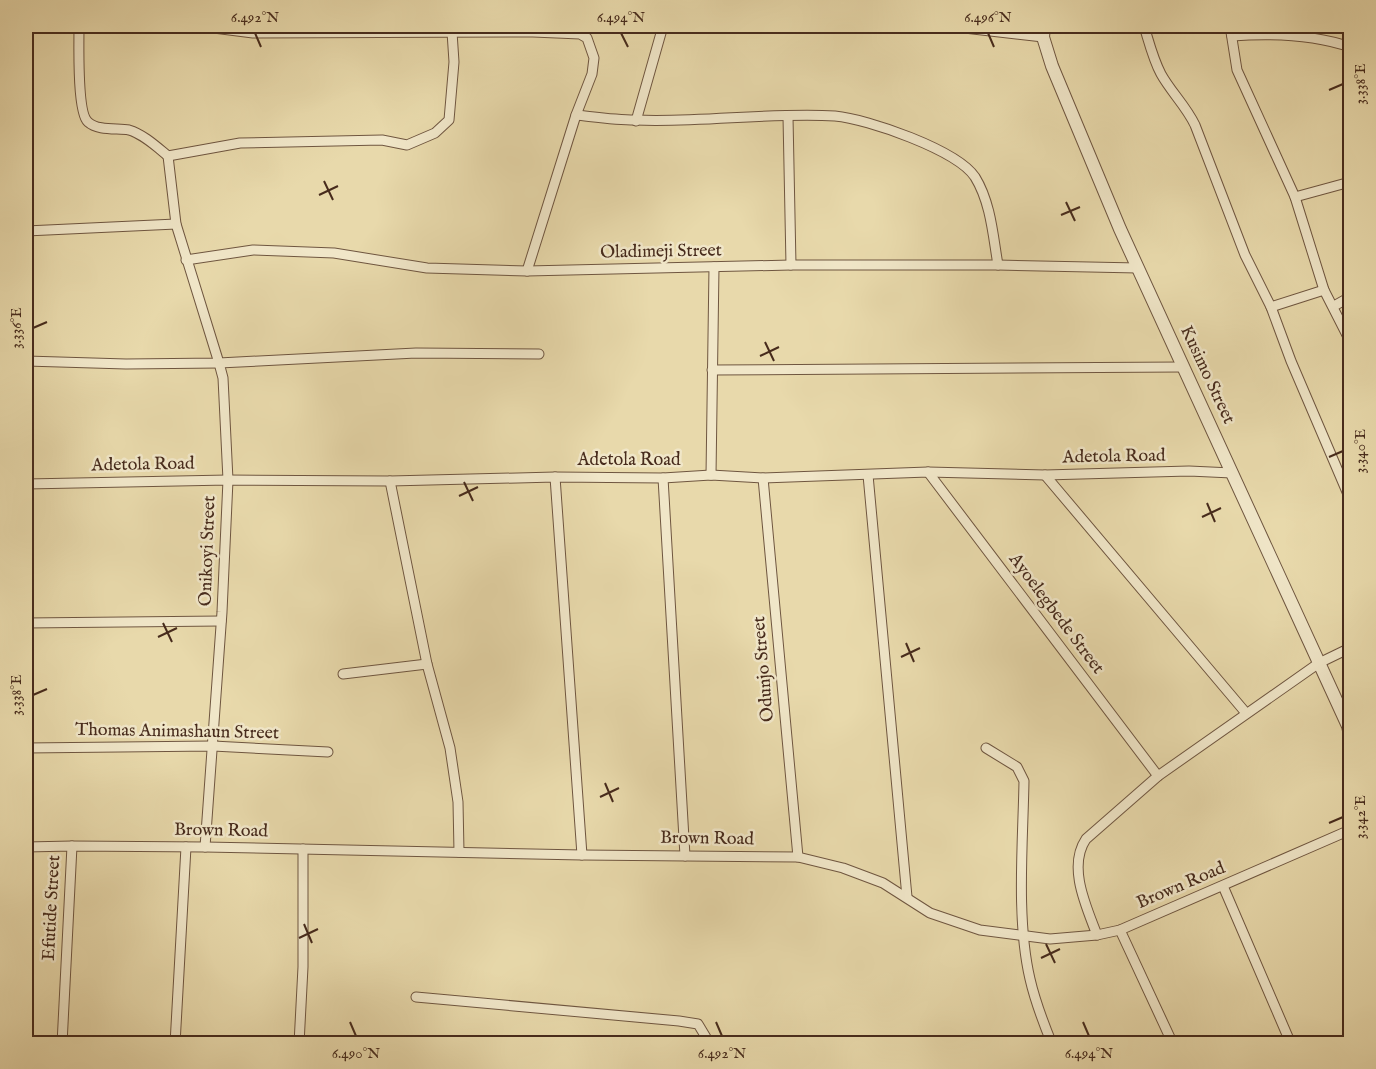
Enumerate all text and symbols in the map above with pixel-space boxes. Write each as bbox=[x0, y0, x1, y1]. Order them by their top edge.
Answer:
text: 6.492°N bbox=[231, 8, 279, 27]
text: 6.494°N bbox=[597, 8, 645, 27]
text: 6.496°N bbox=[964, 8, 1012, 27]
text: 3.338°E bbox=[1351, 63, 1370, 105]
street label: Oladimeji Street bbox=[600, 239, 722, 265]
text: 3.336°E bbox=[7, 307, 26, 349]
street label: Kusimo Street bbox=[1174, 322, 1240, 428]
text: 3.340°E bbox=[1351, 429, 1370, 473]
street label: Adetola Road bbox=[1061, 445, 1166, 469]
street label: Adetola Road bbox=[576, 449, 681, 472]
street label: Adetola Road bbox=[90, 453, 195, 477]
street label: Onikoyi Street bbox=[195, 495, 221, 607]
street label: Ayoelegbede Street bbox=[1002, 548, 1109, 679]
street label: Odunjo Street bbox=[748, 615, 780, 723]
text: 3.338°E bbox=[7, 674, 26, 716]
street label: Thomas Animashaun Street bbox=[75, 719, 279, 745]
text: 3.342°E bbox=[1351, 795, 1370, 839]
street label: Brown Road bbox=[174, 819, 269, 843]
street label: Brown Road bbox=[660, 827, 755, 851]
street label: Efutide Street bbox=[38, 855, 66, 961]
street label: Brown Road bbox=[1133, 857, 1229, 915]
text: 6.490°N bbox=[332, 1044, 380, 1063]
text: 6.492°N bbox=[698, 1044, 746, 1063]
text: 6.494°N bbox=[1065, 1044, 1113, 1063]

